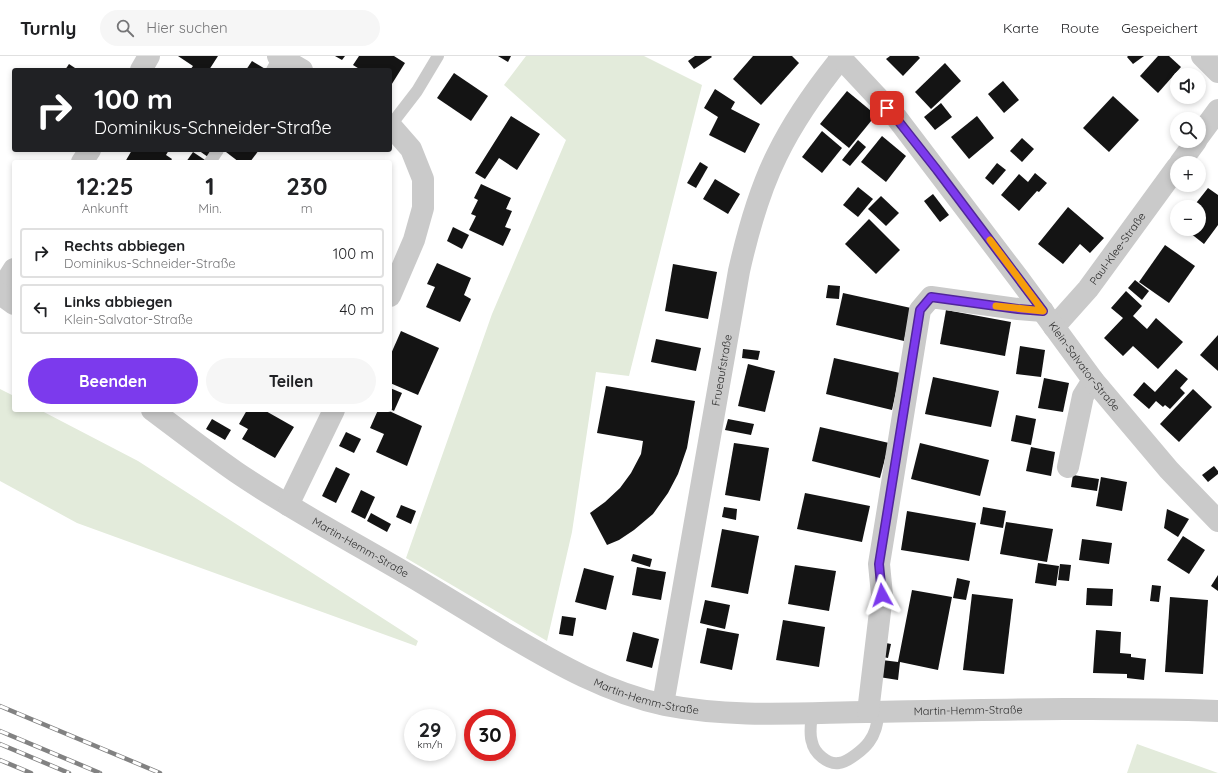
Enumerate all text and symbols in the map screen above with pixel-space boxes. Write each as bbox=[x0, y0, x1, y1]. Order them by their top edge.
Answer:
search box bbox=[100, 10, 380, 46]
text: Turnly bbox=[20, 16, 76, 40]
icon: search bbox=[114, 17, 136, 39]
text: Hier suchen bbox=[146, 18, 228, 37]
text: Karte bbox=[1003, 19, 1039, 37]
text: Route bbox=[1061, 19, 1099, 37]
text: Gespeichert bbox=[1121, 19, 1198, 37]
map controls bbox=[1170, 68, 1206, 236]
button: sound bbox=[1170, 68, 1206, 104]
text: 100 m bbox=[94, 81, 173, 116]
icon: right bbox=[28, 84, 80, 136]
pin bbox=[870, 91, 904, 125]
icon: arrive bbox=[876, 97, 898, 119]
button: search bbox=[1170, 112, 1206, 148]
text: Dominikus-Schneider-Straße bbox=[94, 116, 332, 139]
button: + bbox=[1170, 156, 1206, 192]
text: 12:25 bbox=[77, 171, 134, 201]
text: 1 bbox=[205, 171, 215, 201]
text: 230 bbox=[286, 171, 327, 201]
text: Ankunft bbox=[82, 200, 129, 216]
text: Min. bbox=[198, 200, 222, 216]
text: m bbox=[301, 200, 313, 216]
button: − bbox=[1170, 200, 1206, 236]
street label: Paul-Klee-Straße bbox=[1086, 210, 1149, 288]
text: Rechts abbiegen bbox=[64, 236, 185, 255]
icon: right bbox=[30, 242, 52, 264]
text: 100 m bbox=[333, 244, 374, 263]
text: Dominikus-Schneider-Straße bbox=[64, 255, 236, 271]
text: Links abbiegen bbox=[64, 292, 172, 311]
icon: left bbox=[30, 298, 52, 320]
text: 40 m bbox=[339, 300, 374, 319]
text: Klein-Salvator-Straße bbox=[64, 311, 193, 327]
street label: Klein-Salvator-Straße bbox=[1046, 319, 1123, 414]
street label: Frueaufstraße bbox=[708, 333, 735, 407]
button: Beenden bbox=[28, 358, 198, 404]
button: Teilen bbox=[206, 358, 376, 404]
street label: Martin-Hemm-Straße bbox=[310, 514, 411, 580]
position arrow bbox=[861, 574, 903, 616]
street label: Martin-Hemm-Straße bbox=[591, 675, 700, 717]
street label: Martin-Hemm-Straße bbox=[914, 702, 1023, 718]
speed limit sign: 30 bbox=[464, 709, 516, 761]
text: 29 bbox=[419, 717, 441, 742]
text: km/h bbox=[417, 738, 443, 751]

